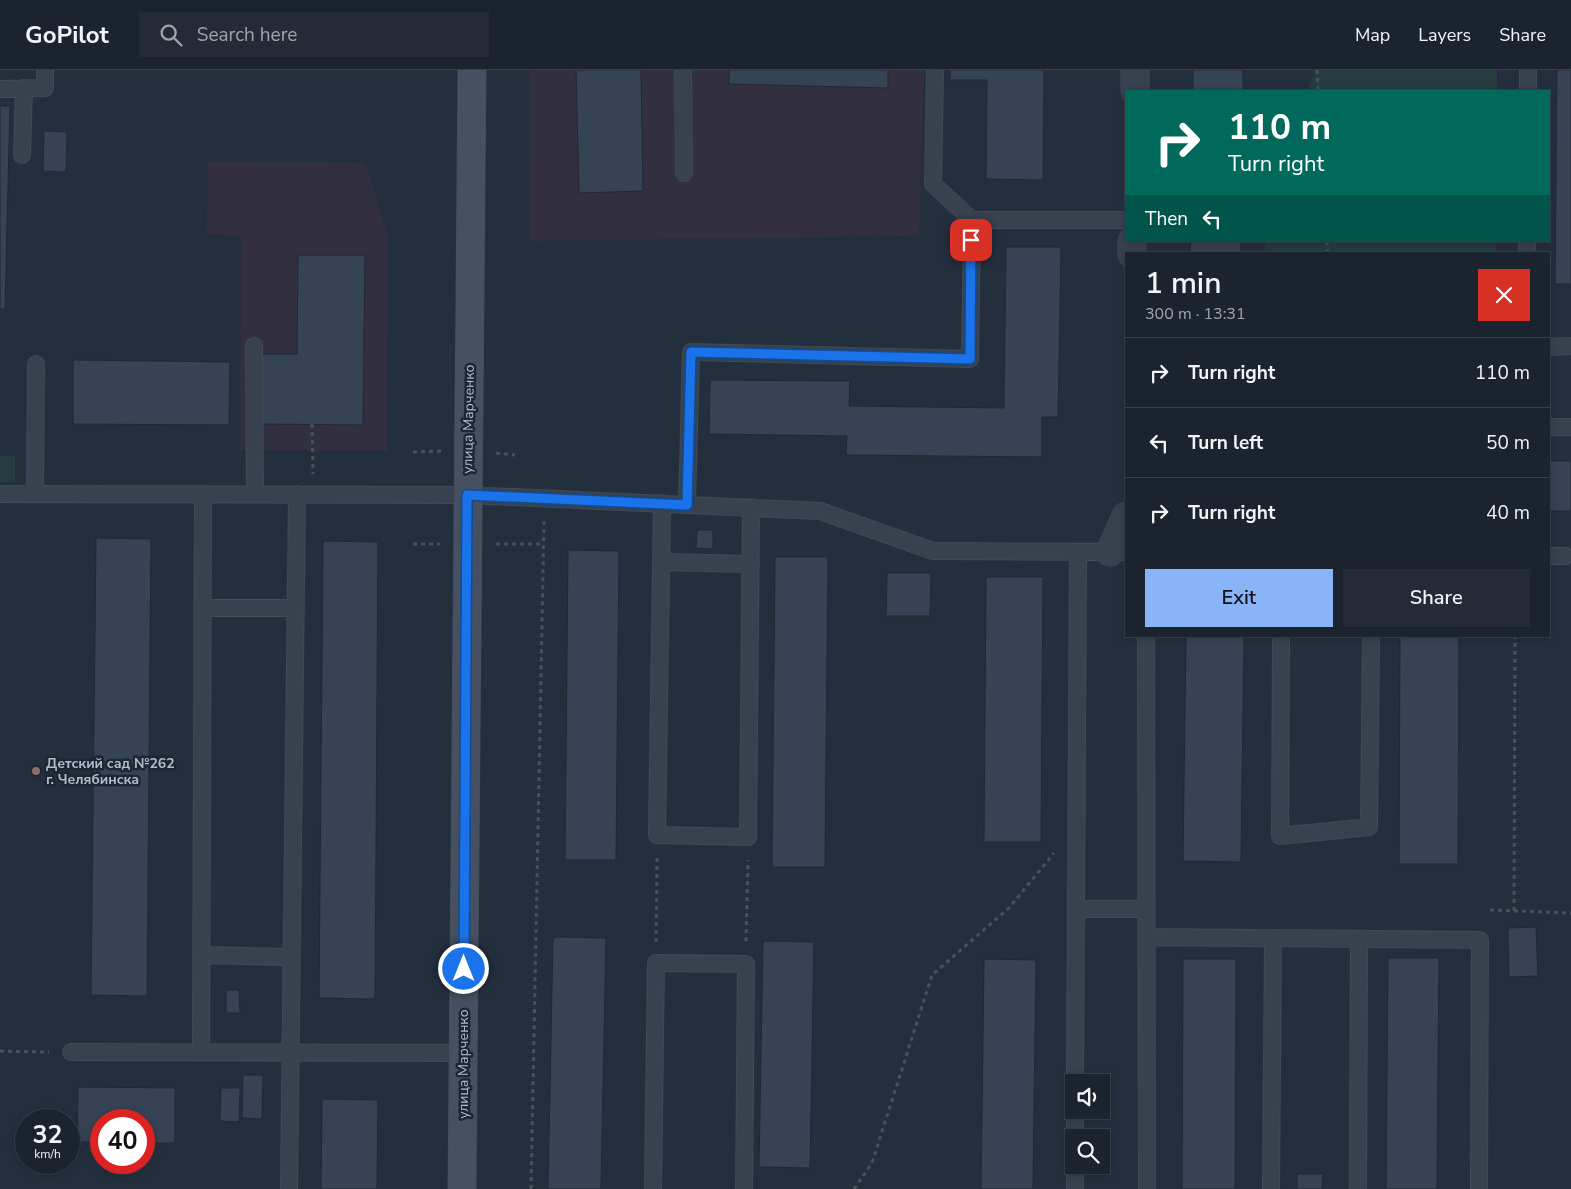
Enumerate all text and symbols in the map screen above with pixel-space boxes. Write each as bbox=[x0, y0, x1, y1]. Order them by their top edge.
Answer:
search box bbox=[139, 12, 489, 57]
text: GoPilot bbox=[25, 19, 109, 51]
icon: search bbox=[157, 21, 185, 49]
text: Search here bbox=[197, 22, 297, 48]
text: Map bbox=[1355, 23, 1390, 47]
text: Layers bbox=[1418, 23, 1471, 47]
text: Share bbox=[1499, 23, 1546, 47]
text: 110 m bbox=[1228, 104, 1331, 151]
icon: right bbox=[1145, 110, 1210, 175]
text: Turn right bbox=[1228, 149, 1324, 179]
icon: left bbox=[1198, 205, 1226, 233]
text: Then bbox=[1145, 206, 1188, 232]
pin bbox=[950, 219, 992, 261]
icon: arrive bbox=[957, 226, 985, 254]
text: 1 min bbox=[1145, 263, 1221, 304]
button: close bbox=[1478, 269, 1530, 321]
text: 300 m · 13:31 bbox=[1145, 303, 1246, 325]
icon: right bbox=[1145, 359, 1173, 387]
text: Turn right bbox=[1188, 360, 1275, 386]
text: 110 m bbox=[1475, 360, 1530, 386]
street label: улица Марченко bbox=[458, 364, 479, 474]
icon: left bbox=[1145, 429, 1173, 457]
text: Turn left bbox=[1188, 430, 1263, 456]
text: 50 m bbox=[1486, 430, 1530, 456]
icon: right bbox=[1145, 499, 1173, 527]
text: Turn right bbox=[1188, 500, 1275, 526]
text: 40 m bbox=[1486, 500, 1530, 526]
button: Exit bbox=[1145, 569, 1333, 627]
button: Share bbox=[1343, 569, 1530, 627]
place label: Детский сад №262 г. Челябинска bbox=[46, 754, 175, 789]
marker: Детский сад №262 г. Челябинска bbox=[30, 765, 42, 777]
position arrow bbox=[437, 942, 489, 994]
street label: улица Марченко bbox=[454, 1009, 473, 1119]
map controls bbox=[1065, 1074, 1110, 1174]
button: sound bbox=[1065, 1074, 1110, 1119]
speed limit sign: 40 bbox=[90, 1109, 155, 1174]
text: 32 bbox=[32, 1118, 63, 1152]
button: search bbox=[1065, 1129, 1110, 1174]
text: km/h bbox=[34, 1146, 61, 1162]

